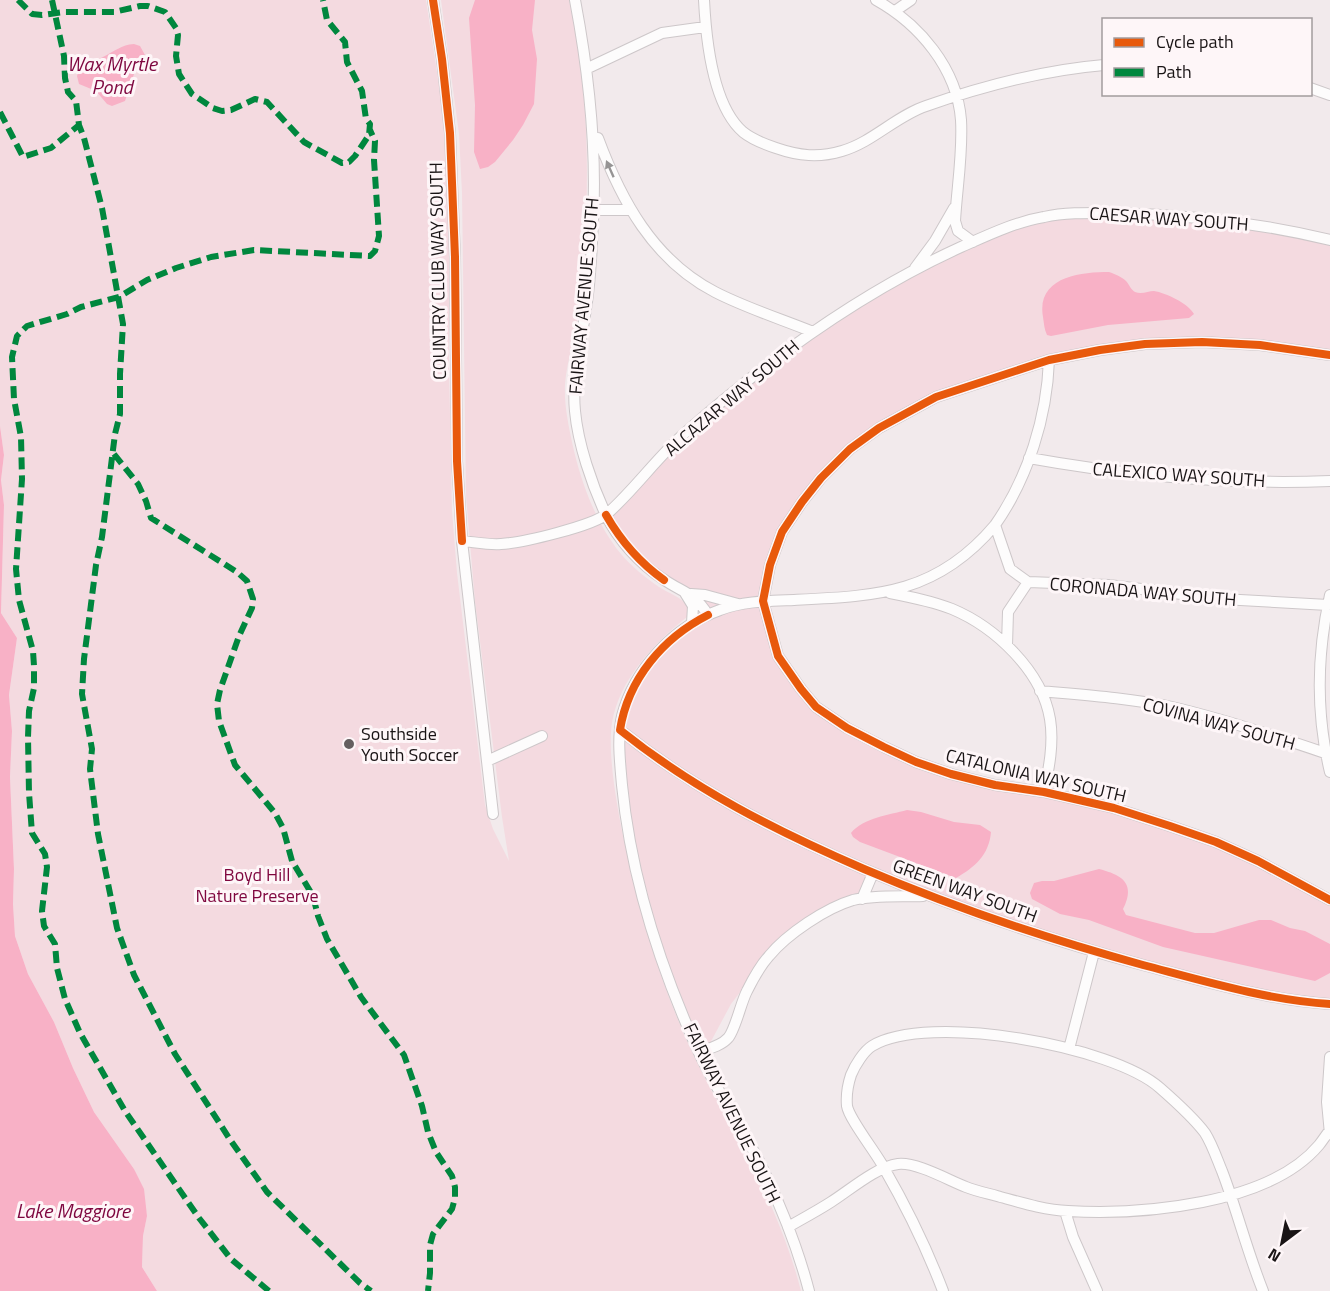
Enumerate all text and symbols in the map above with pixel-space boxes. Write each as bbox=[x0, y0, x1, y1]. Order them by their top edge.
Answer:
legend bbox=[1102, 18, 1312, 96]
text: Cycle path bbox=[1156, 28, 1234, 55]
water label: Wax Myrtle Pond bbox=[67, 48, 159, 102]
text: Path bbox=[1156, 58, 1192, 85]
one-way arrow bbox=[604, 160, 614, 178]
street label: COUNTRY CLUB WAY SOUTH bbox=[422, 162, 453, 380]
street label: FAIRWAY AVENUE SOUTH bbox=[561, 196, 606, 395]
street label: CAESAR WAY SOUTH bbox=[1088, 199, 1250, 238]
street label: ALCAZAR WAY SOUTH bbox=[658, 333, 805, 462]
street label: CALEXICO WAY SOUTH bbox=[1092, 455, 1266, 494]
street label: CORONADA WAY SOUTH bbox=[1049, 570, 1238, 613]
street label: COVINA WAY SOUTH bbox=[1140, 690, 1298, 757]
place label: Southside Youth Soccer bbox=[361, 720, 459, 768]
marker: Southside Youth Soccer bbox=[342, 737, 356, 751]
street label: CATALONIA WAY SOUTH bbox=[943, 742, 1129, 809]
street label: GREEN WAY SOUTH bbox=[889, 852, 1041, 929]
park label: Boyd Hill Nature Preserve bbox=[195, 861, 319, 909]
street label: FAIRWAY AVENUE SOUTH bbox=[677, 1018, 788, 1207]
water label: Lake Maggiore bbox=[16, 1195, 132, 1226]
north arrow bbox=[1252, 1213, 1312, 1273]
text: N bbox=[1263, 1243, 1285, 1269]

